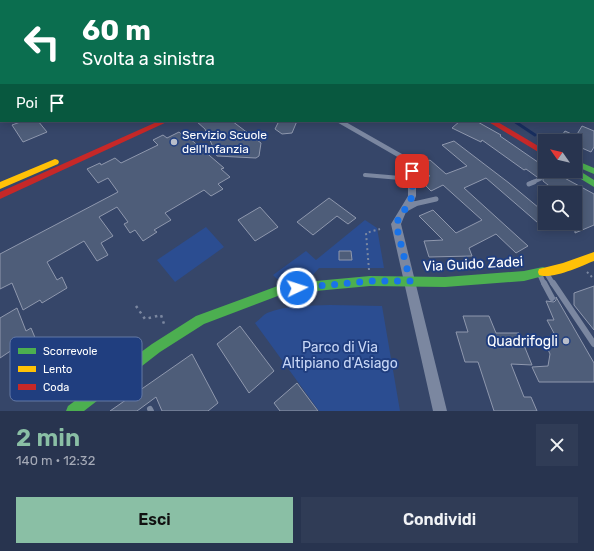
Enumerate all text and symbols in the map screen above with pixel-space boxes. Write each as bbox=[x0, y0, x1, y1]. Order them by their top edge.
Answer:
text: 60 m bbox=[82, 14, 151, 47]
icon: left bbox=[16, 16, 68, 68]
text: Svolta a sinistra bbox=[82, 48, 215, 70]
icon: arrive bbox=[46, 92, 68, 114]
text: Poi bbox=[16, 94, 38, 112]
place label: Servizio Scuole dell'Infanzia bbox=[182, 128, 267, 156]
north arrow bbox=[538, 134, 582, 178]
map controls bbox=[538, 134, 582, 230]
marker: Servizio Scuole dell'Infanzia bbox=[169, 137, 179, 147]
pin bbox=[395, 154, 429, 188]
icon: arrive bbox=[401, 160, 423, 182]
button: search bbox=[538, 186, 582, 230]
street label: Via Guido Zadei bbox=[422, 253, 524, 275]
position arrow bbox=[276, 267, 318, 309]
place label: Quadrifogli bbox=[487, 333, 558, 350]
marker: Quadrifogli bbox=[561, 336, 571, 346]
legend bbox=[10, 337, 142, 401]
park label: Parco di Via Altipiano d'Asiago bbox=[282, 339, 398, 372]
text: Scorrevole bbox=[43, 345, 97, 358]
text: Lento bbox=[43, 363, 72, 376]
text: Coda bbox=[43, 381, 69, 394]
text: 2 min bbox=[16, 424, 80, 452]
button: close bbox=[536, 424, 578, 466]
text: 140 m · 12:32 bbox=[16, 453, 95, 468]
button: Esci bbox=[16, 497, 293, 543]
button: Condividi bbox=[301, 497, 578, 543]

